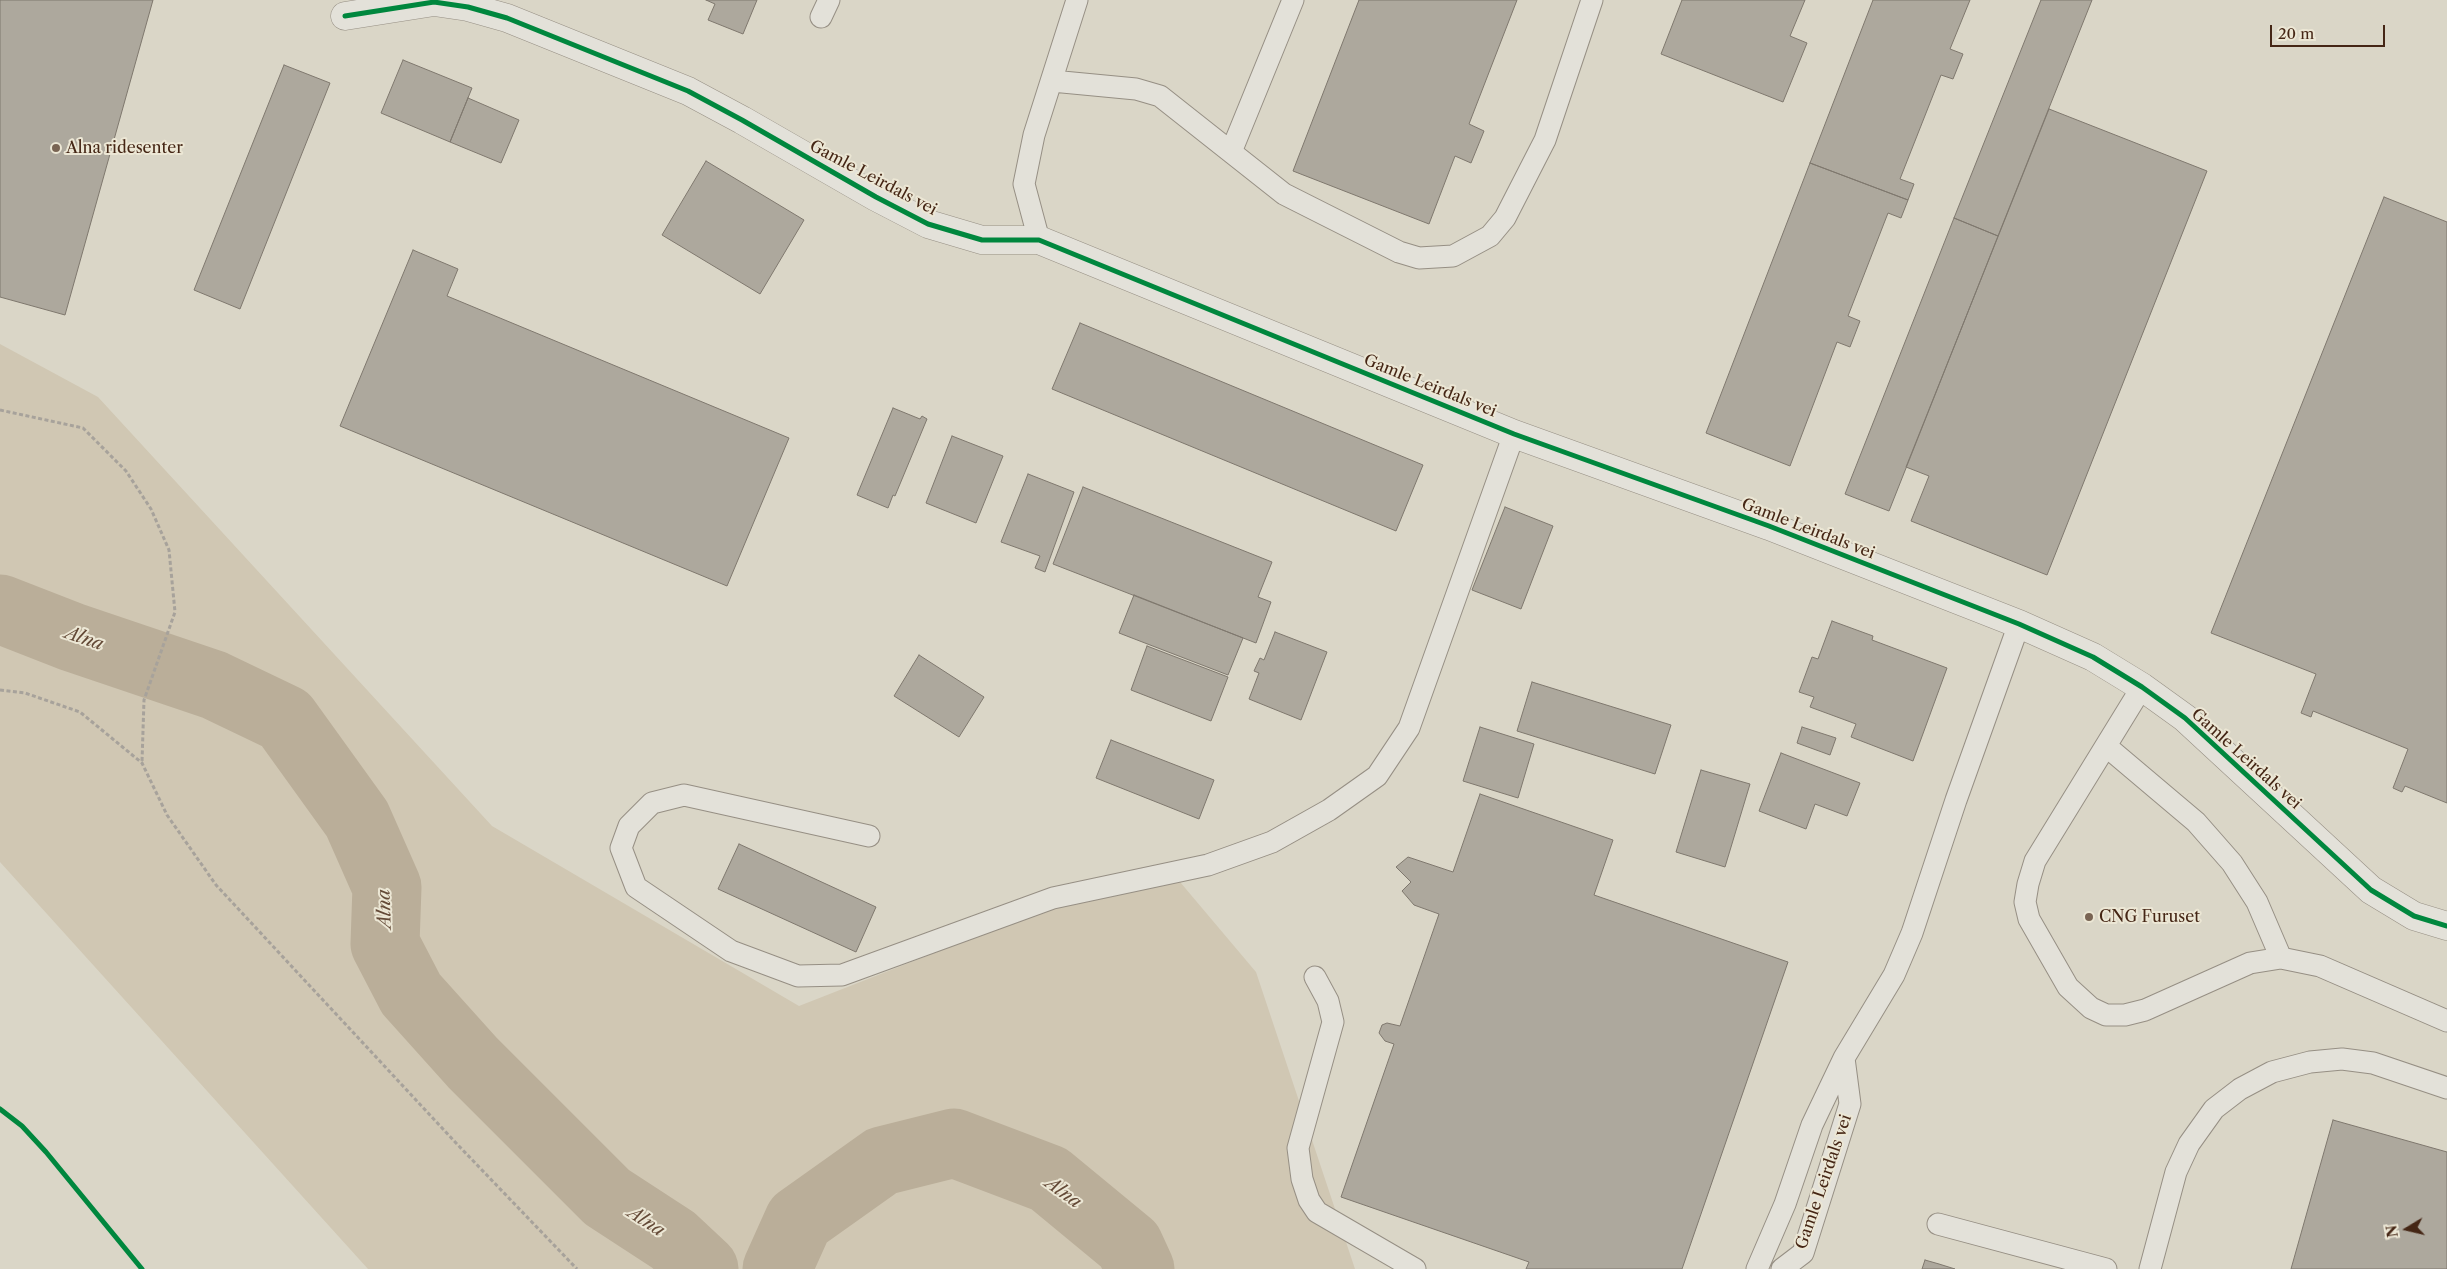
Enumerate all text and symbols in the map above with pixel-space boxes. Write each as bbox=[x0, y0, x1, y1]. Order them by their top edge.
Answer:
scale bar bbox=[2272, 15, 2387, 47]
text: 20 m bbox=[2278, 24, 2314, 43]
street label: Gamle Leirdals vei bbox=[806, 136, 940, 220]
place label: Alna ridesenter bbox=[66, 138, 183, 158]
marker: Alna ridesenter bbox=[50, 142, 62, 154]
street label: Gamle Leirdals vei bbox=[1361, 351, 1499, 421]
street label: Gamle Leirdals vei bbox=[1739, 495, 1877, 563]
water label: Alna bbox=[62, 622, 106, 656]
street label: Gamle Leirdals vei bbox=[2187, 705, 2305, 813]
water label: Alna bbox=[374, 889, 396, 929]
place label: CNG Furuset bbox=[2099, 907, 2200, 927]
marker: CNG Furuset bbox=[2083, 911, 2095, 923]
street label: Gamle Leirdals vei bbox=[1792, 1112, 1856, 1252]
water label: Alna bbox=[1041, 1173, 1085, 1213]
water label: Alna bbox=[624, 1202, 668, 1242]
north arrow bbox=[2382, 1204, 2432, 1254]
text: N bbox=[2382, 1224, 2402, 1239]

